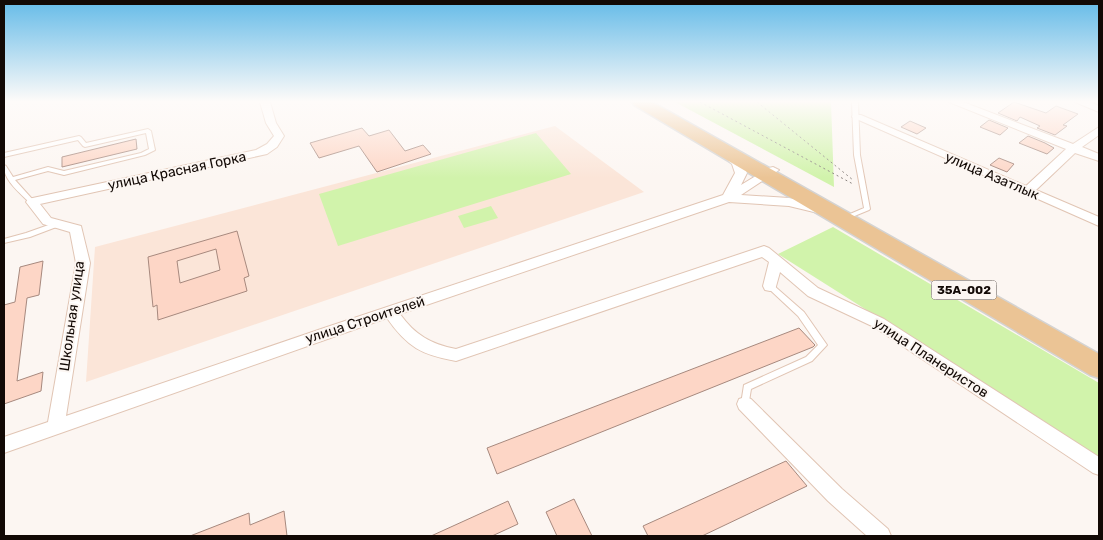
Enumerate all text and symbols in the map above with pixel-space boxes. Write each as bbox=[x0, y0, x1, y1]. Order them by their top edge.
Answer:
street label: улица Красная Горка bbox=[106, 148, 248, 194]
street label: улица Азатлык bbox=[942, 149, 1042, 204]
street label: Школьная улица bbox=[56, 260, 88, 372]
road number: 35А-002 bbox=[932, 280, 996, 300]
street label: улица Строителей bbox=[303, 293, 427, 347]
street label: улица Планеристов bbox=[870, 314, 992, 402]

